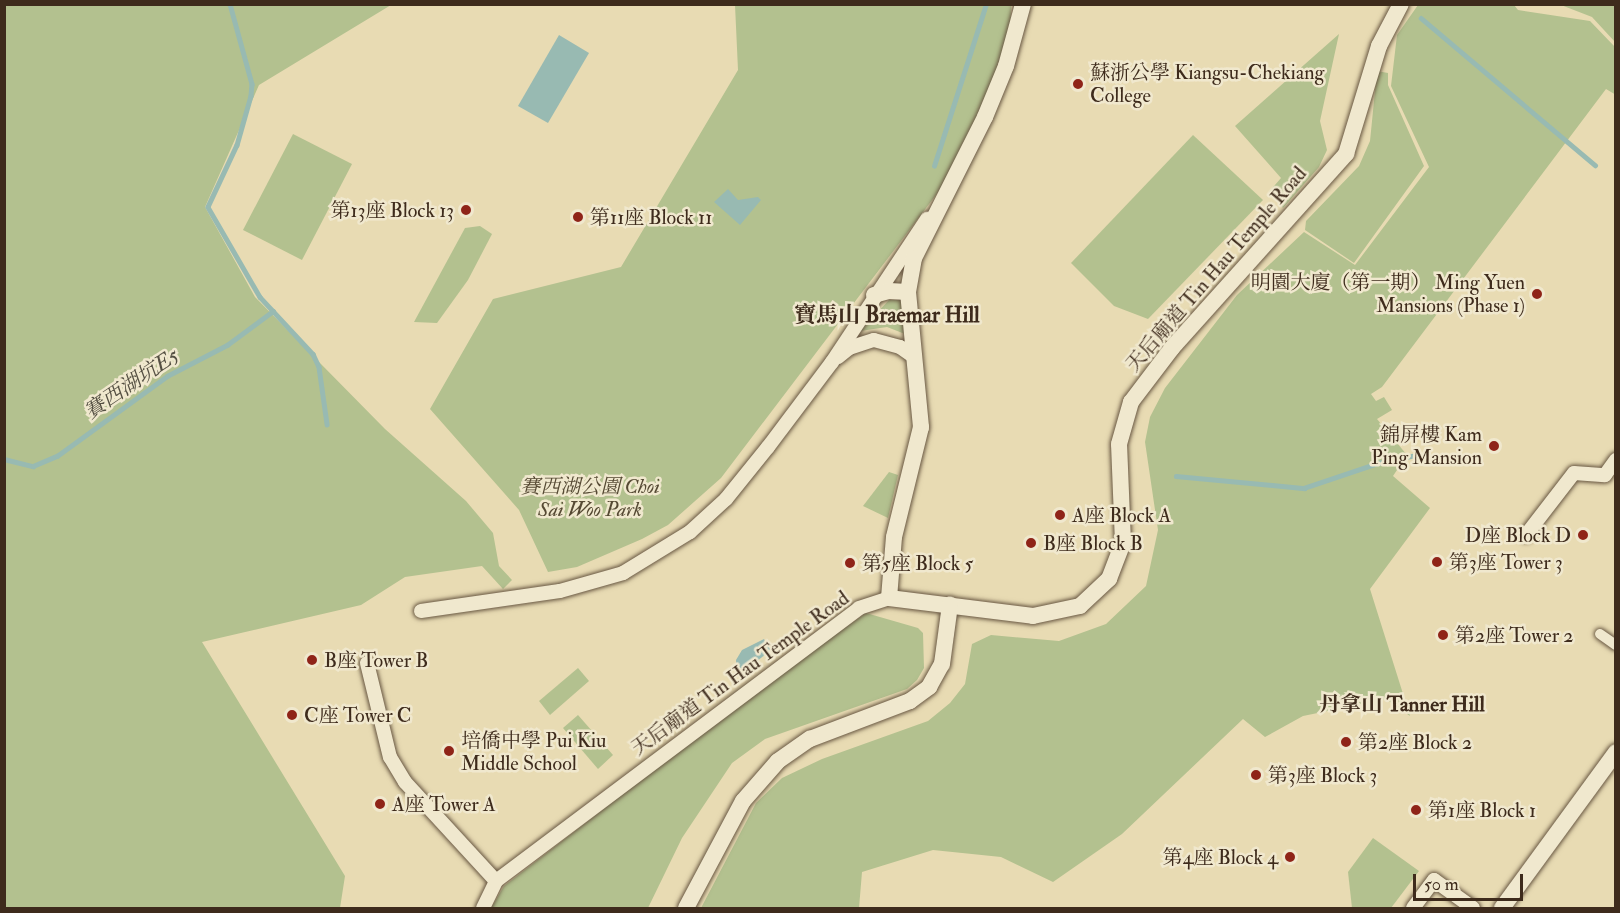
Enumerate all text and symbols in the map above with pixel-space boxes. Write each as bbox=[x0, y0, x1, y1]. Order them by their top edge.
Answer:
place label: 蘇浙公學 Kiangsu-Chekiang College bbox=[1090, 60, 1324, 107]
marker: 蘇浙公學 Kiangsu-Chekiang College bbox=[1071, 77, 1085, 91]
street label: 天后廟道 Tin Hau Temple Road bbox=[1121, 162, 1311, 376]
place label: 第13座 Block 13 bbox=[331, 198, 454, 222]
marker: 第13座 Block 13 bbox=[459, 203, 473, 217]
place label: 第11座 Block 11 bbox=[590, 205, 712, 229]
marker: 第11座 Block 11 bbox=[571, 210, 585, 224]
place label: 明園大廈（第一期） Ming Yuen Mansions (Phase 1) bbox=[1251, 270, 1525, 317]
marker: 明園大廈（第一期） Ming Yuen Mansions (Phase 1) bbox=[1530, 287, 1544, 301]
district label: 寶馬山 Braemar Hill bbox=[794, 303, 980, 329]
water label: 賽西湖坑E5 bbox=[80, 343, 184, 425]
place label: 錦屏樓 Kam Ping Mansion bbox=[1371, 422, 1482, 469]
marker: 錦屏樓 Kam Ping Mansion bbox=[1487, 439, 1501, 453]
park label: 賽西湖公園 Choi Sai Woo Park bbox=[520, 474, 660, 521]
place label: A座 Block A bbox=[1072, 503, 1171, 527]
marker: A座 Block A bbox=[1053, 508, 1067, 522]
place label: D座 Block D bbox=[1465, 523, 1571, 547]
marker: D座 Block D bbox=[1576, 528, 1590, 542]
place label: B座 Block B bbox=[1043, 531, 1143, 555]
marker: B座 Block B bbox=[1024, 536, 1038, 550]
place label: 第3座 Tower 3 bbox=[1449, 550, 1563, 574]
place label: 第5座 Block 5 bbox=[862, 551, 973, 575]
marker: 第3座 Tower 3 bbox=[1430, 555, 1444, 569]
marker: 第5座 Block 5 bbox=[843, 556, 857, 570]
street label: 天后廟道 Tin Hau Temple Road bbox=[626, 586, 854, 760]
place label: 第2座 Tower 2 bbox=[1455, 623, 1573, 647]
marker: 第2座 Tower 2 bbox=[1436, 628, 1450, 642]
place label: B座 Tower B bbox=[324, 648, 428, 672]
marker: B座 Tower B bbox=[305, 653, 319, 667]
district label: 丹拿山 Tanner Hill bbox=[1319, 692, 1485, 718]
place label: C座 Tower C bbox=[304, 703, 412, 727]
marker: C座 Tower C bbox=[285, 708, 299, 722]
place label: 培僑中學 Pui Kiu Middle School bbox=[461, 728, 606, 775]
place label: 第2座 Block 2 bbox=[1358, 730, 1472, 754]
marker: 第2座 Block 2 bbox=[1339, 735, 1353, 749]
marker: 培僑中學 Pui Kiu Middle School bbox=[442, 744, 456, 758]
place label: 第3座 Block 3 bbox=[1268, 763, 1377, 787]
marker: 第3座 Block 3 bbox=[1249, 768, 1263, 782]
place label: A座 Tower A bbox=[392, 792, 496, 816]
marker: A座 Tower A bbox=[373, 797, 387, 811]
place label: 第1座 Block 1 bbox=[1428, 798, 1536, 822]
marker: 第1座 Block 1 bbox=[1409, 803, 1423, 817]
place label: 第4座 Block 4 bbox=[1163, 845, 1278, 869]
marker: 第4座 Block 4 bbox=[1283, 850, 1297, 864]
scale bar bbox=[1416, 862, 1526, 900]
text: 50 m bbox=[1424, 873, 1459, 896]

